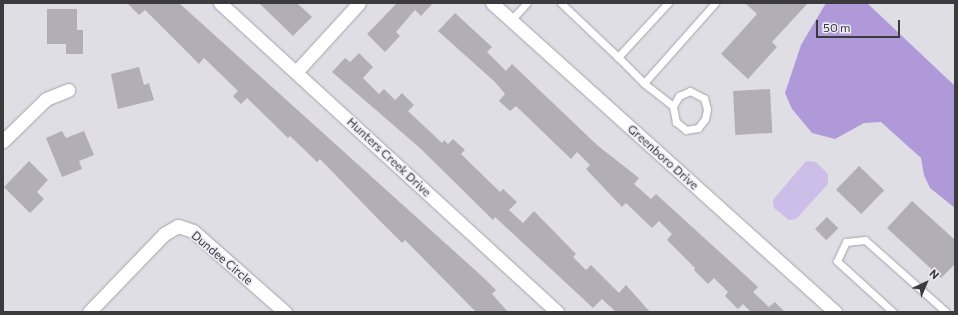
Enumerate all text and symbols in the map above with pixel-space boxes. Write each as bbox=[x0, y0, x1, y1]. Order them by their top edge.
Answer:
scale bar bbox=[818, 12, 902, 38]
text: 50 m bbox=[823, 20, 851, 34]
street label: Hunters Creek Drive bbox=[344, 114, 434, 200]
street label: Greenboro Drive bbox=[625, 121, 701, 193]
street label: Dundee Circle bbox=[188, 228, 256, 288]
north arrow bbox=[906, 263, 946, 303]
text: N bbox=[927, 266, 942, 282]

